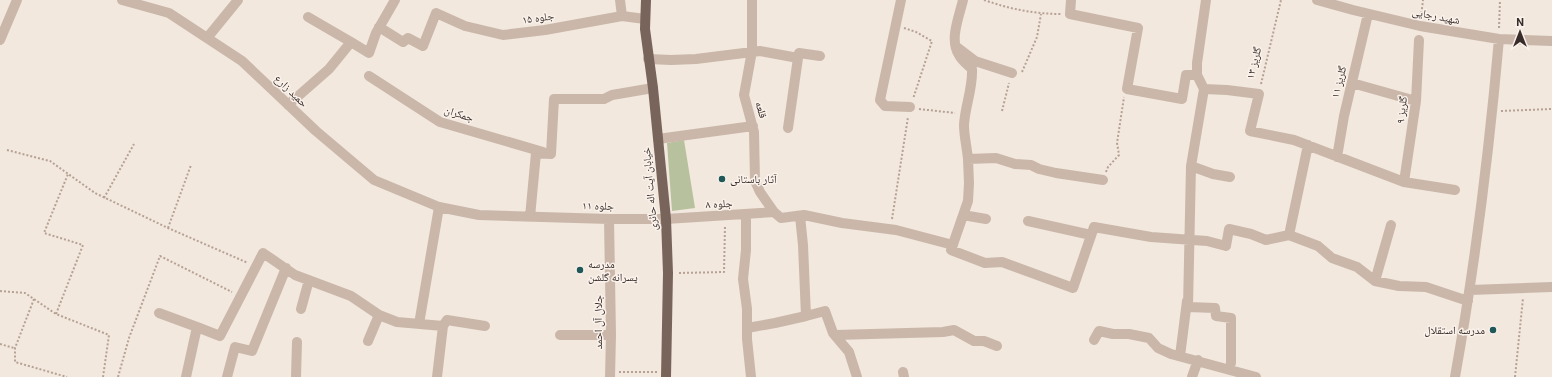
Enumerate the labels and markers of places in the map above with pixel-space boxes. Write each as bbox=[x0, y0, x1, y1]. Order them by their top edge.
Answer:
place label: آثار باستانی bbox=[730, 173, 777, 186]
marker: آثار باستانی bbox=[717, 174, 727, 184]
place label: مدرسه پسرانه گلشن bbox=[588, 258, 638, 284]
marker: مدرسه پسرانه گلشن bbox=[575, 265, 585, 275]
place label: مدرسه استقلال bbox=[1424, 324, 1485, 337]
marker: مدرسه استقلال bbox=[1488, 325, 1498, 335]

